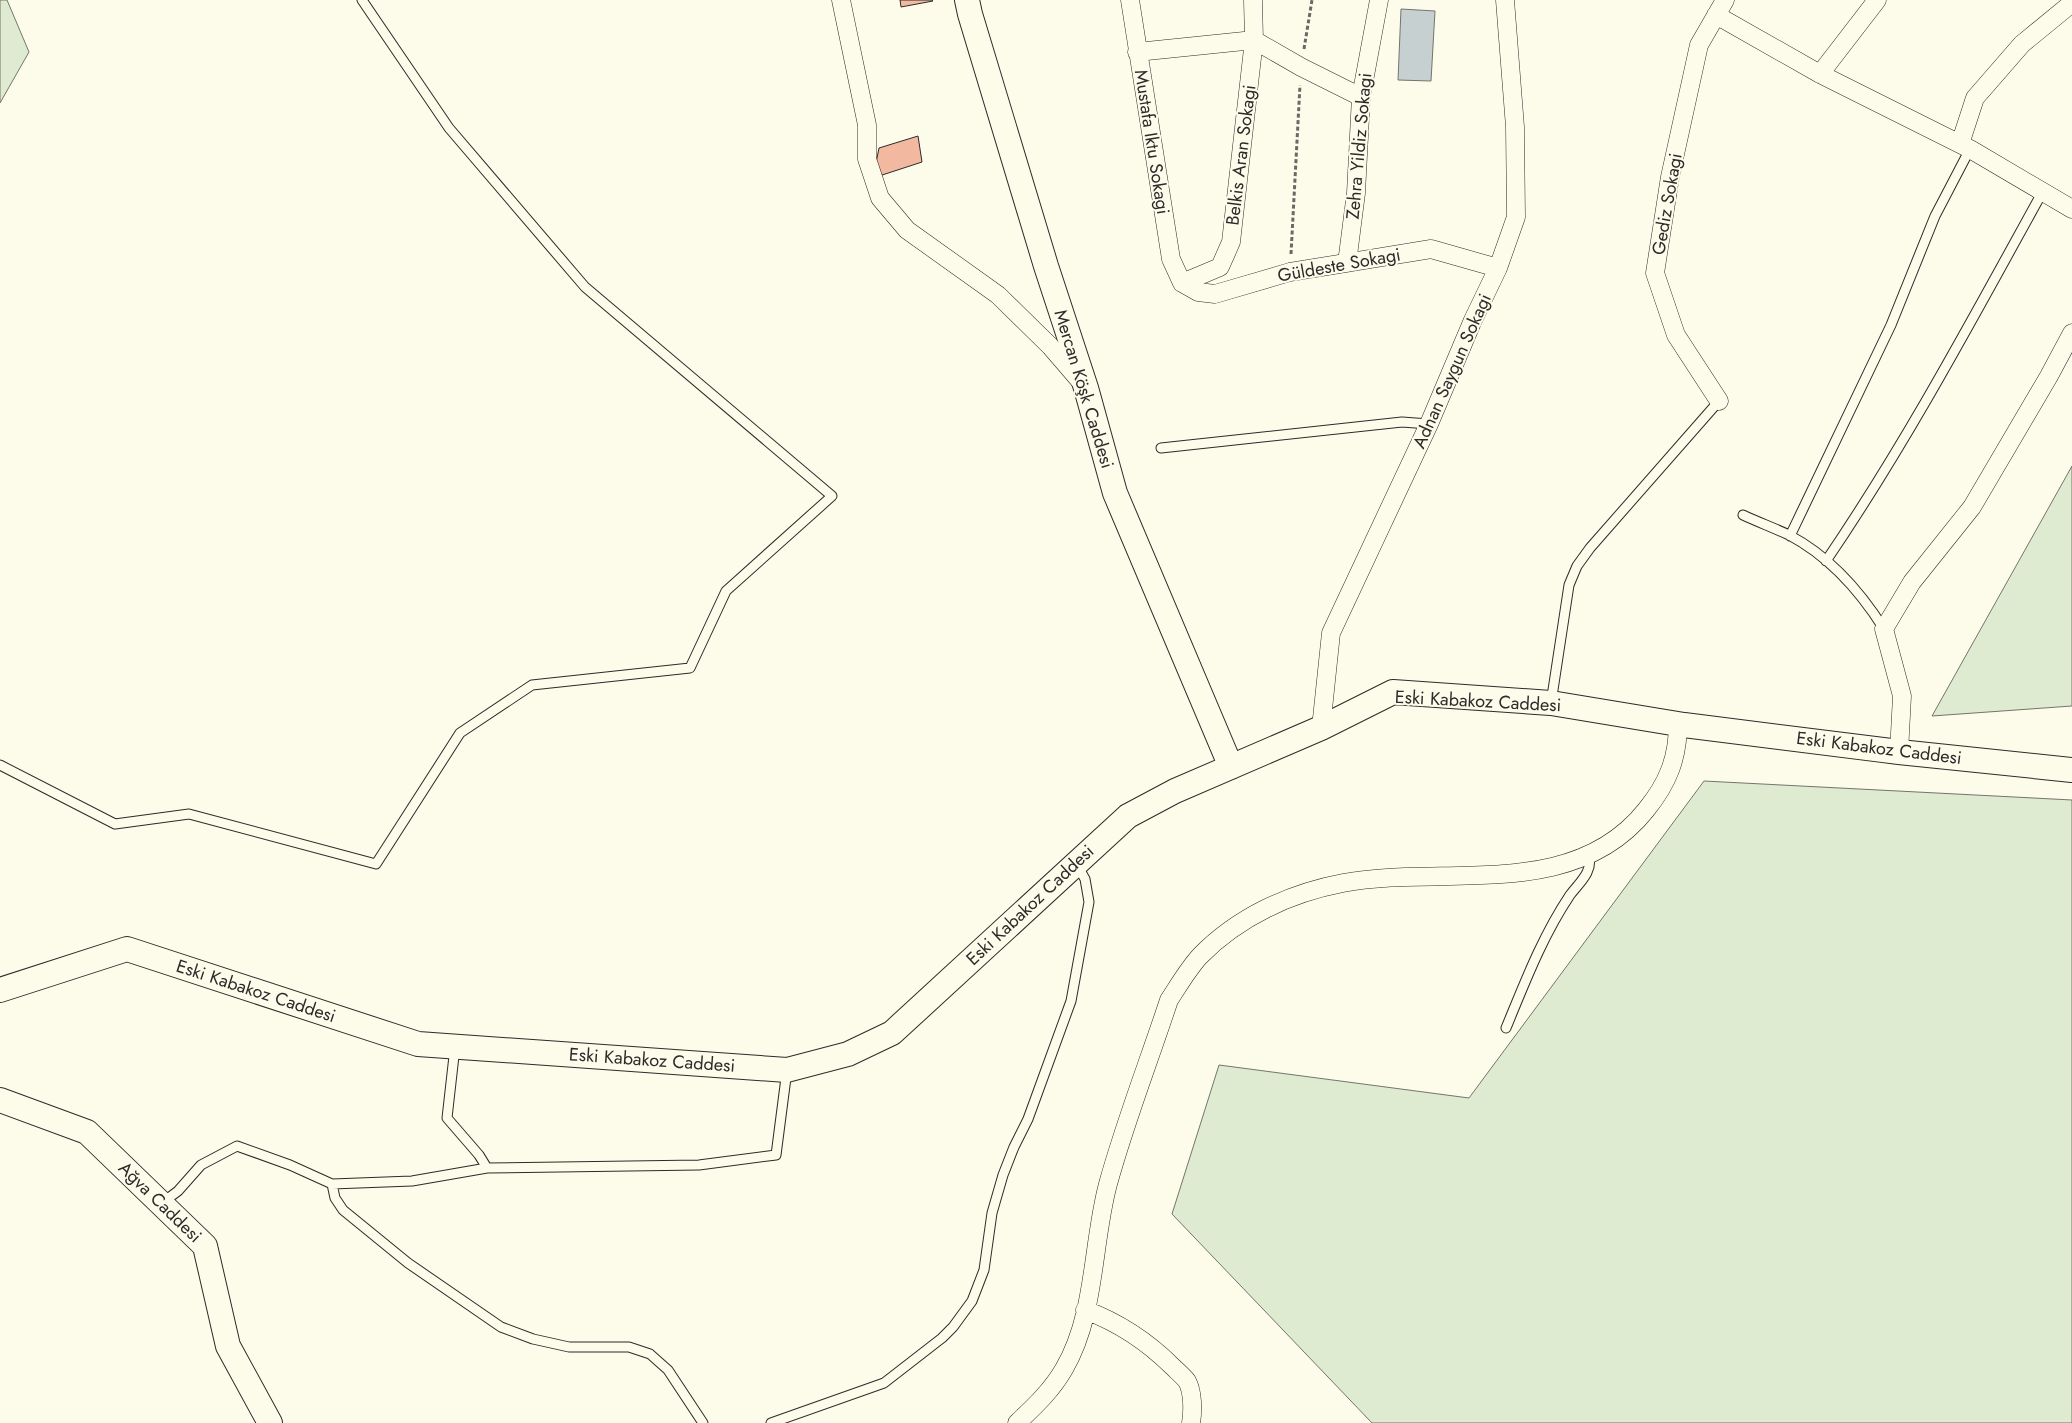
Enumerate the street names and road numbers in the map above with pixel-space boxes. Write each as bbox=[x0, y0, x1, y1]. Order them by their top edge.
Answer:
street label: Mustafa Iktu Sokagi bbox=[1128, 68, 1176, 216]
street label: Zehra Yildiz Sokagi bbox=[1340, 72, 1378, 220]
street label: Belkis Aran Sokagi bbox=[1219, 83, 1263, 227]
street label: Gediz Sokagi bbox=[1645, 151, 1689, 257]
street label: Güldeste Sokagi bbox=[1275, 241, 1403, 289]
street label: Adnan Saygun Sokagi bbox=[1406, 289, 1498, 453]
street label: Mercan Köşk Caddesi bbox=[1048, 306, 1120, 472]
street label: Eski Kabakoz Caddesi bbox=[1394, 684, 1562, 718]
street label: Eski Kabakoz Caddesi bbox=[1795, 725, 1963, 771]
street label: Eski Kabakoz Caddesi bbox=[960, 839, 1100, 971]
street label: Eski Kabakoz Caddesi bbox=[173, 953, 339, 1029]
street label: Eski Kabakoz Caddesi bbox=[568, 1041, 736, 1079]
street label: Ağva Caddesi bbox=[113, 1156, 207, 1248]

